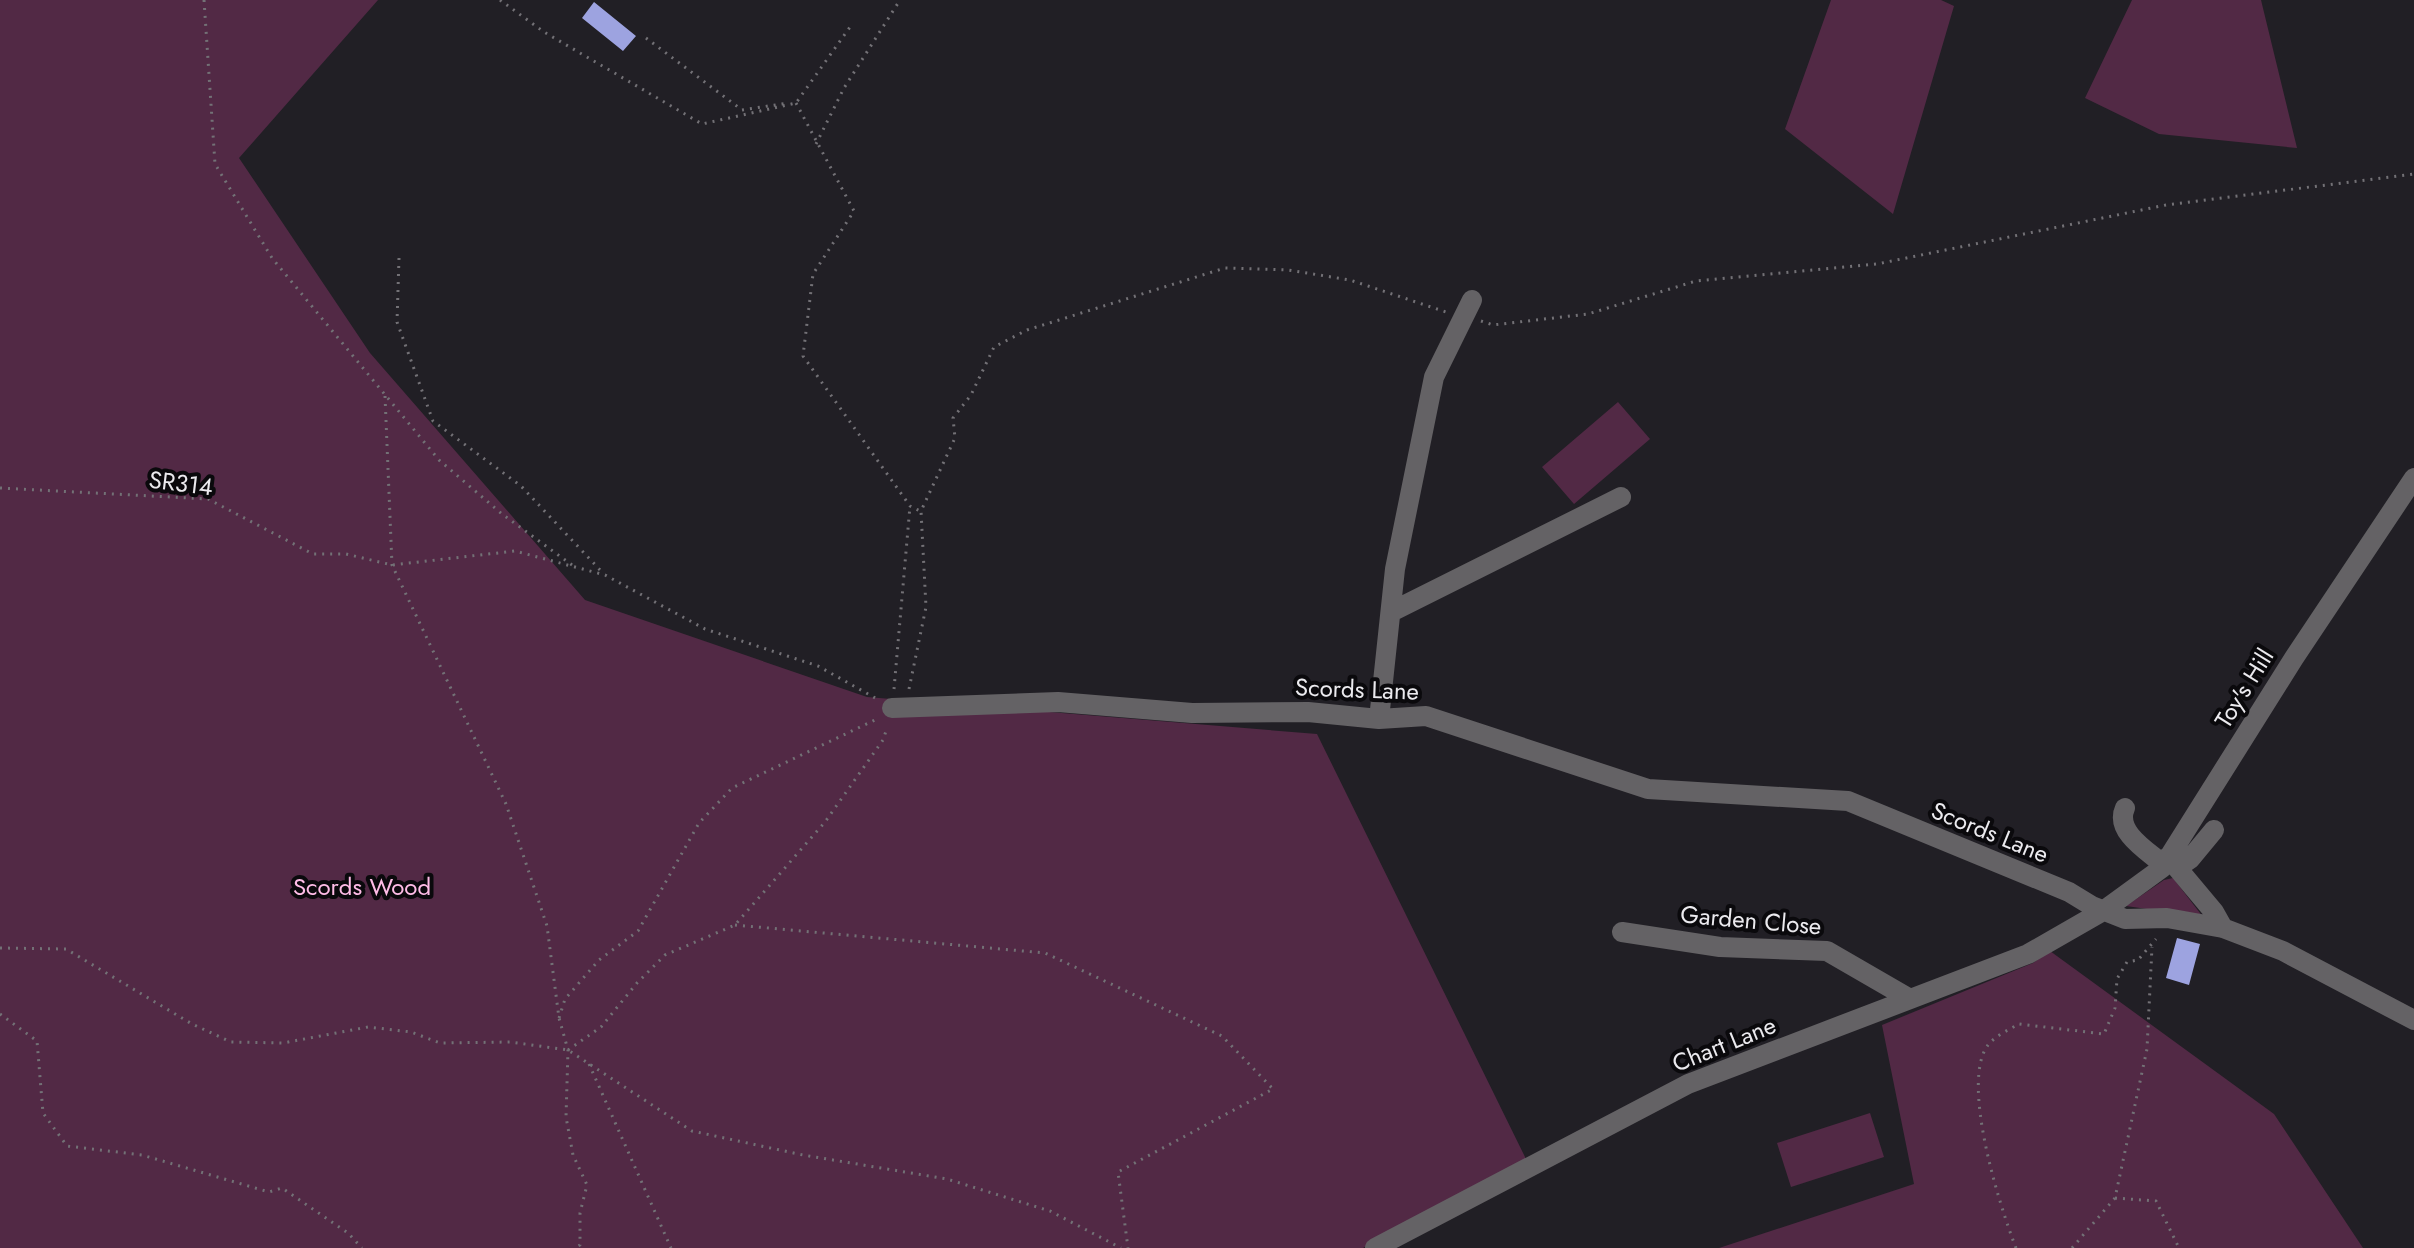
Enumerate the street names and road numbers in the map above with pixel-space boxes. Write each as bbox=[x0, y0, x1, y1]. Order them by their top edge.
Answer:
street label: SR314 bbox=[147, 462, 215, 504]
street label: Toy's Hill bbox=[2206, 641, 2282, 735]
street label: Scords Lane bbox=[1295, 669, 1419, 709]
street label: Scords Lane bbox=[1926, 793, 2054, 871]
street label: Garden Close bbox=[1679, 896, 1823, 944]
street label: Chart Lane bbox=[1667, 1007, 1781, 1081]

